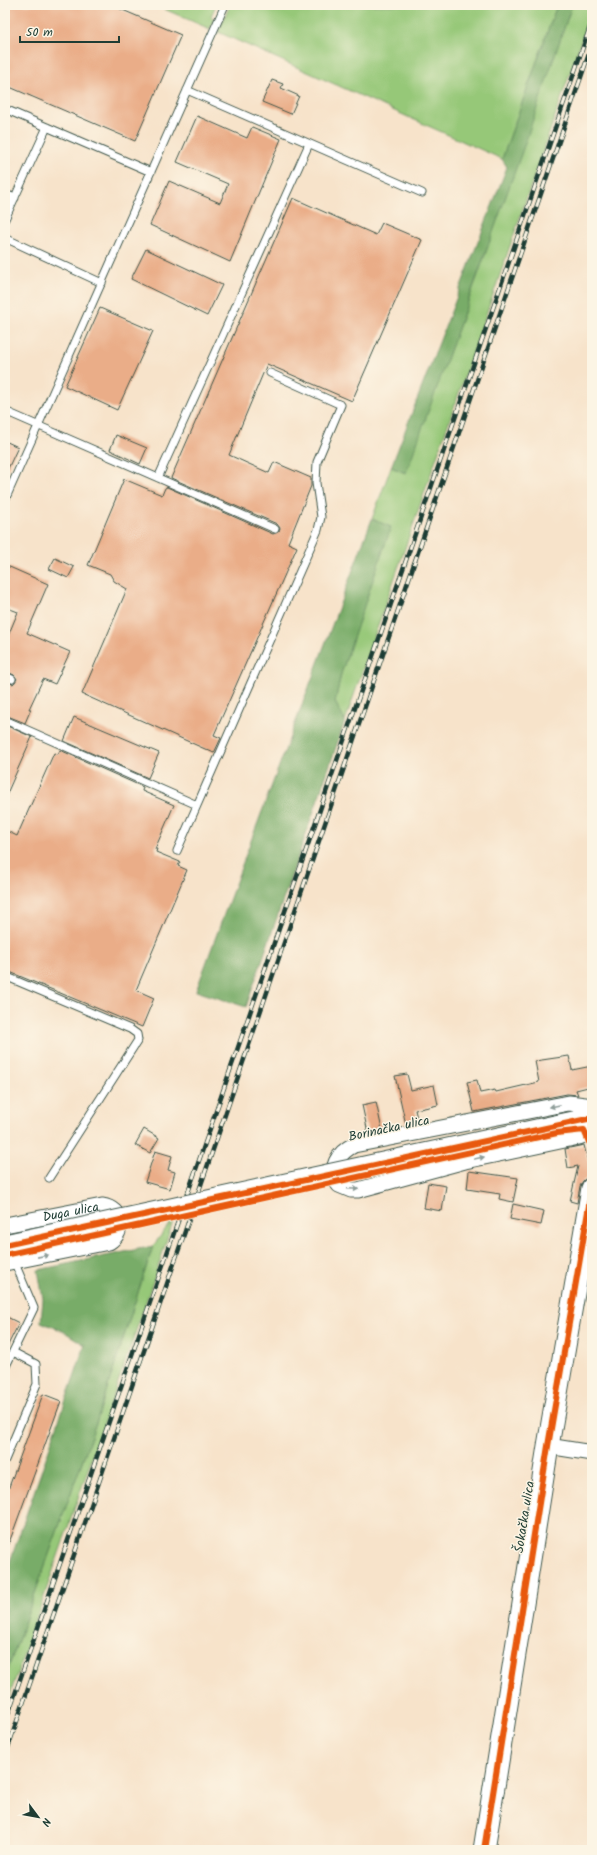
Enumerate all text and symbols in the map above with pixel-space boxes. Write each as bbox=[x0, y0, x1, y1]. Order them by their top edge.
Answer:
scale bar bbox=[20, 18, 119, 44]
text: 50 m bbox=[26, 23, 53, 42]
one-way arrow bbox=[548, 1103, 561, 1109]
street label: Borinačka ulica bbox=[347, 1110, 431, 1148]
one-way arrow bbox=[473, 1154, 485, 1160]
one-way arrow bbox=[347, 1185, 360, 1192]
street label: Duga ulica bbox=[41, 1196, 101, 1228]
one-way arrow bbox=[37, 1252, 49, 1258]
street label: Šokačka ulica bbox=[509, 1480, 541, 1554]
north arrow bbox=[18, 1797, 58, 1837]
text: N bbox=[36, 1814, 55, 1830]

